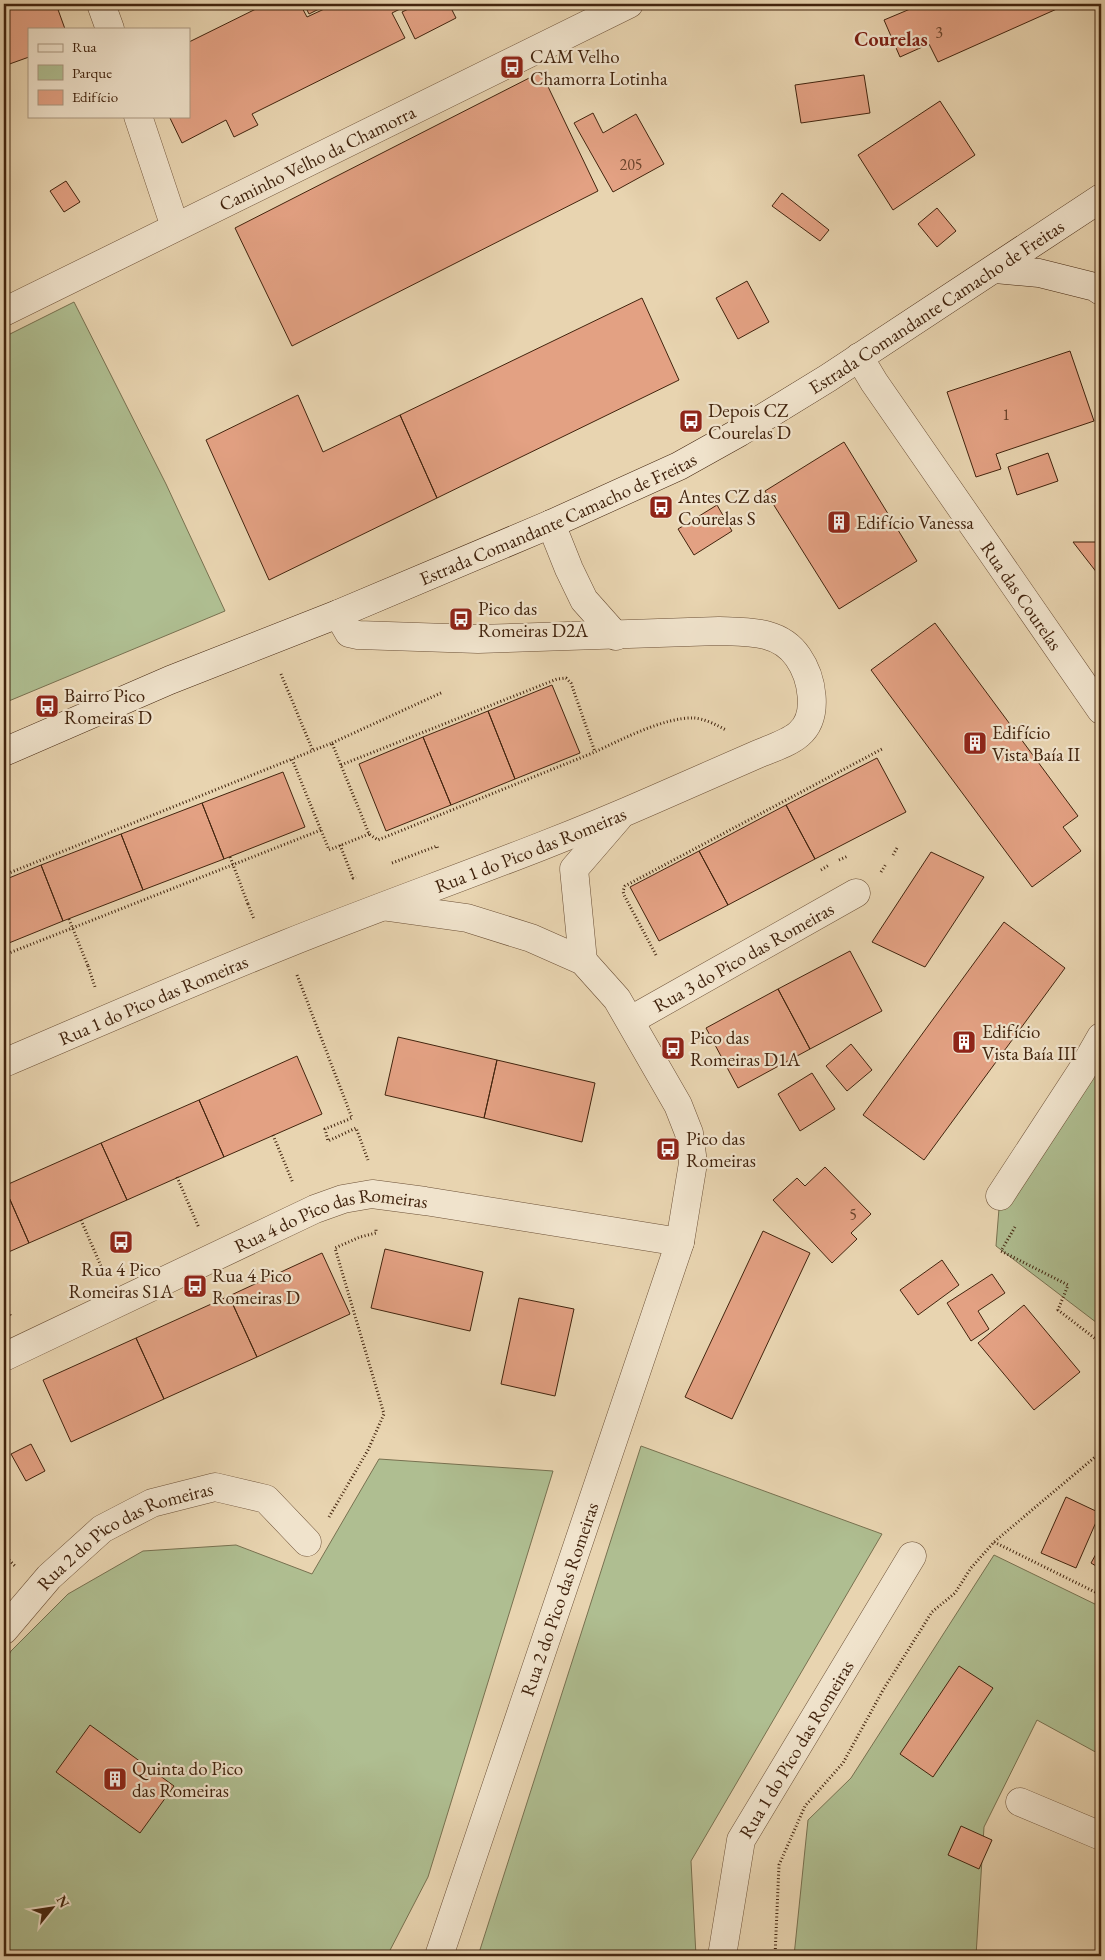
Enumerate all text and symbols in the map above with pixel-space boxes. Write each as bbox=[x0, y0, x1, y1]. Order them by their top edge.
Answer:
house number: 3 bbox=[935, 22, 943, 43]
district label: Courelas bbox=[854, 26, 928, 52]
legend bbox=[28, 28, 190, 118]
text: Rua bbox=[72, 37, 97, 56]
place label: CAM Velho Chamorra Lotinha bbox=[530, 44, 668, 91]
bus stop icon: CAM Velho Chamorra Lotinha bbox=[499, 54, 525, 80]
text: Parque bbox=[72, 63, 112, 82]
text: Edifício bbox=[72, 87, 118, 106]
street label: Caminho Velho da Chamorra bbox=[215, 99, 420, 217]
house number: 205 bbox=[619, 154, 643, 175]
street label: Estrada Comandante Camacho de Freitas bbox=[804, 214, 1069, 400]
place label: Depois CZ Courelas D bbox=[708, 398, 791, 445]
house number: 1 bbox=[1002, 404, 1010, 425]
bus stop icon: Depois CZ Courelas D bbox=[678, 408, 704, 434]
street label: Estrada Comandante Camacho de Freitas bbox=[416, 447, 701, 591]
place label: Antes CZ das Courelas S bbox=[677, 484, 777, 531]
bus stop icon: Antes CZ das Courelas S bbox=[648, 494, 674, 520]
building icon: Edifício Vanessa bbox=[826, 509, 852, 535]
place label: Edifício Vanessa bbox=[856, 510, 974, 535]
street label: Rua das Courelas bbox=[975, 537, 1068, 655]
place label: Pico das Romeiras D2A bbox=[478, 596, 589, 643]
bus stop icon: Pico das Romeiras D2A bbox=[448, 606, 474, 632]
place label: Bairro Pico Romeiras D bbox=[64, 683, 152, 730]
bus stop icon: Bairro Pico Romeiras D bbox=[34, 693, 60, 719]
place label: Edifício Vista Baía II bbox=[992, 720, 1081, 767]
building icon: Edifício Vista Baía II bbox=[962, 730, 988, 756]
street label: Rua 1 do Pico das Romeiras bbox=[431, 801, 630, 899]
street label: Rua 3 do Pico das Romeiras bbox=[649, 896, 838, 1018]
street label: Rua 1 do Pico das Romeiras bbox=[55, 949, 252, 1051]
place label: Edifício Vista Baía III bbox=[982, 1019, 1077, 1066]
place label: Pico das Romeiras D1A bbox=[690, 1025, 801, 1072]
building icon: Edifício Vista Baía III bbox=[951, 1029, 977, 1055]
bus stop icon: Pico das Romeiras D1A bbox=[660, 1035, 686, 1061]
place label: Pico das Romeiras bbox=[686, 1126, 756, 1173]
bus stop icon: Pico das Romeiras bbox=[655, 1136, 681, 1162]
street label: Rua 4 do Pico das Romeiras bbox=[230, 1182, 429, 1259]
house number: 5 bbox=[849, 1204, 857, 1225]
bus stop icon: Rua 4 Pico Romeiras S1A bbox=[108, 1229, 134, 1255]
place label: Rua 4 Pico Romeiras S1A bbox=[69, 1257, 174, 1304]
place label: Rua 4 Pico Romeiras D bbox=[212, 1263, 300, 1310]
bus stop icon: Rua 4 Pico Romeiras D bbox=[182, 1273, 208, 1299]
street label: Rua 2 do Pico das Romeiras bbox=[31, 1476, 216, 1596]
street label: Rua 2 do Pico das Romeiras bbox=[515, 1499, 604, 1699]
street label: Rua 1 do Pico das Romeiras bbox=[733, 1655, 860, 1843]
place label: Quinta do Pico das Romeiras bbox=[132, 1756, 243, 1803]
building icon: Quinta do Pico das Romeiras bbox=[102, 1766, 128, 1792]
north arrow bbox=[28, 1882, 78, 1932]
text: N bbox=[53, 1892, 74, 1911]

